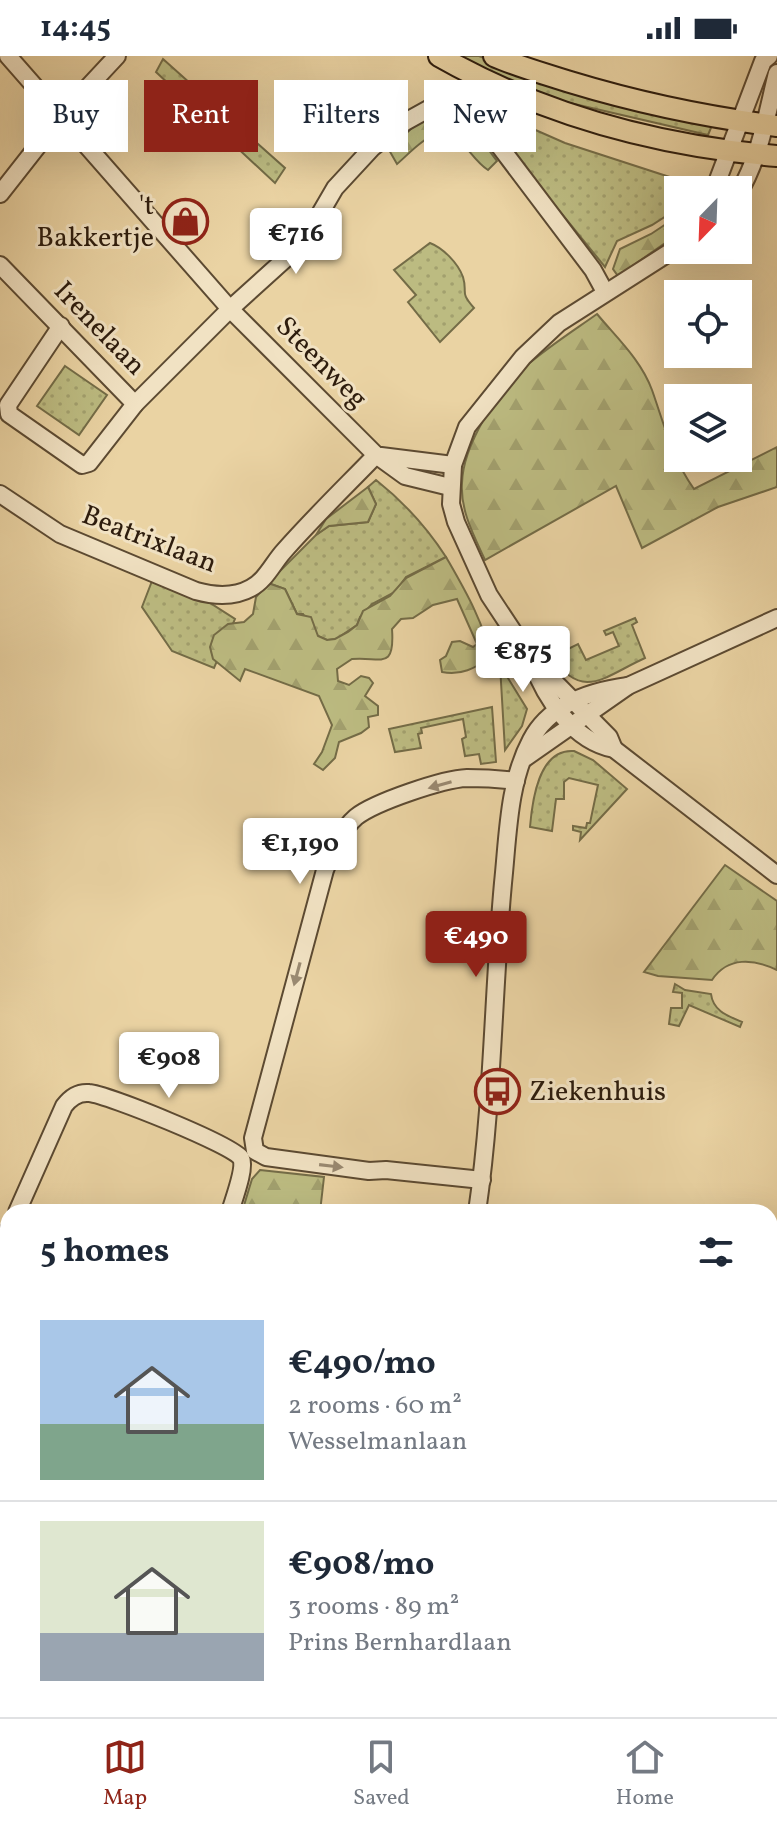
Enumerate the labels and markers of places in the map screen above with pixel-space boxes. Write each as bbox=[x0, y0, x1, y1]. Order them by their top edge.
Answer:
place label: 't Bakkertje bbox=[36, 187, 154, 258]
shop icon: 't Bakkertje bbox=[161, 198, 209, 246]
pin: €716 bbox=[249, 208, 343, 276]
pin: €875 bbox=[476, 626, 570, 694]
pin: €1,190 bbox=[235, 818, 365, 886]
pin: €490 bbox=[429, 911, 523, 979]
pin: €908 bbox=[122, 1032, 216, 1100]
bus stop icon: Ziekenhuis bbox=[474, 1068, 522, 1116]
place label: Ziekenhuis bbox=[529, 1073, 666, 1112]

